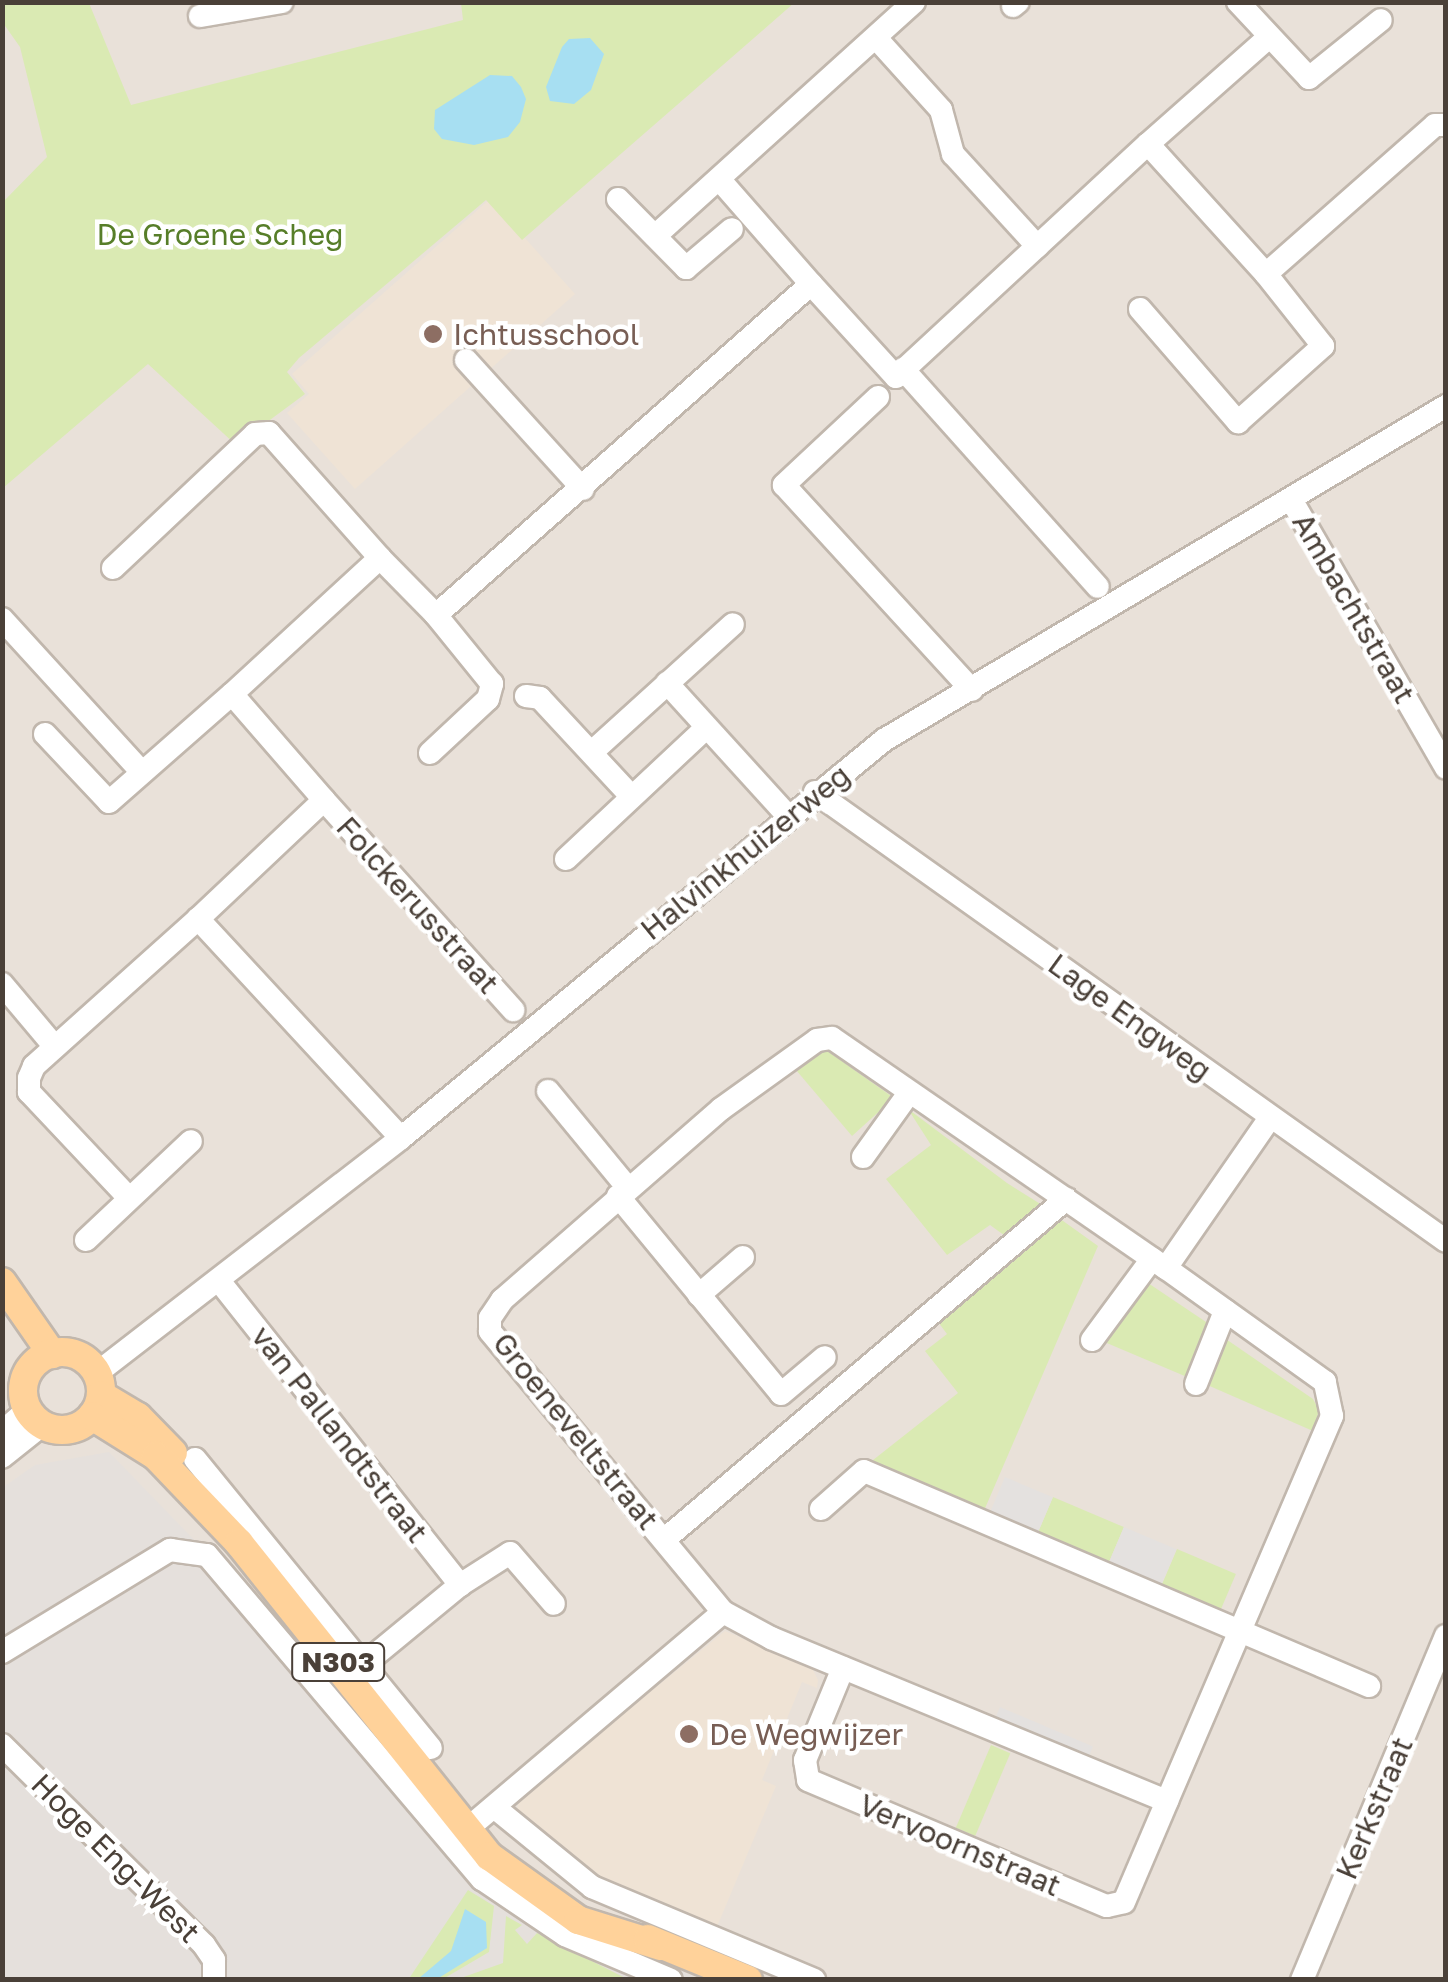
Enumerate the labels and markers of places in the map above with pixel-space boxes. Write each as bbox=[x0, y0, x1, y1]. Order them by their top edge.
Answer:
place label: Ichtusschool bbox=[453, 316, 639, 352]
marker: Ichtusschool bbox=[422, 323, 444, 345]
place label: De Wegwijzer bbox=[709, 1716, 903, 1752]
marker: De Wegwijzer bbox=[678, 1723, 700, 1745]

